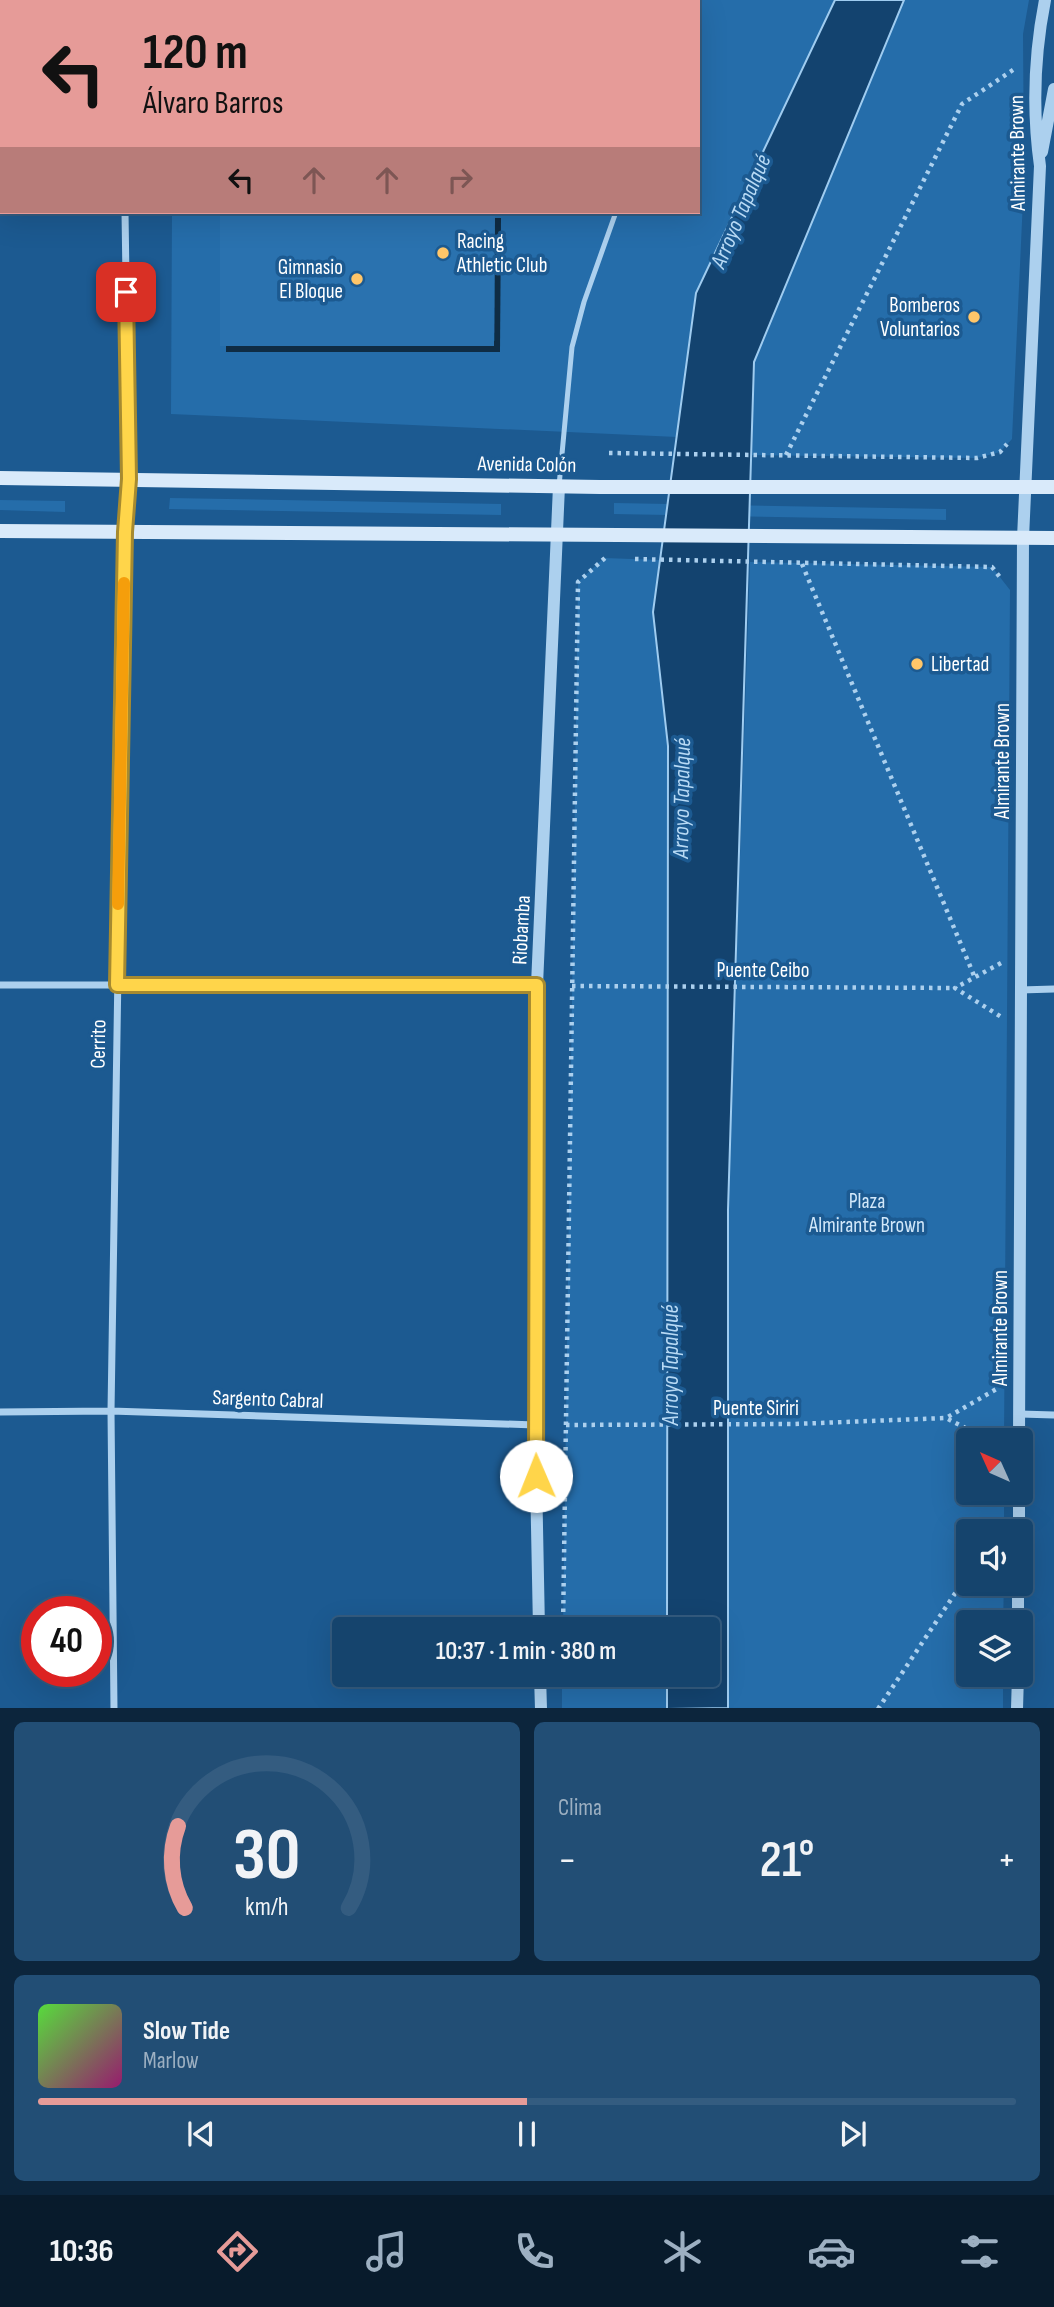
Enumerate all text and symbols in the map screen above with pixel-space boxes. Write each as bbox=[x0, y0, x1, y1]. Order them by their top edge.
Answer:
text: 120 m bbox=[143, 24, 248, 83]
icon: left bbox=[28, 28, 119, 119]
text: Álvaro Barros bbox=[143, 84, 284, 123]
street label: Almirante Brown bbox=[1004, 95, 1031, 212]
water label: Arroyo Tapalqué bbox=[704, 150, 777, 273]
icon: left bbox=[222, 161, 260, 199]
icon: ahead bbox=[295, 161, 333, 199]
icon: ahead bbox=[368, 161, 406, 199]
icon: right bbox=[441, 161, 479, 199]
place label: Racing Athletic Club bbox=[456, 229, 547, 278]
marker: Racing Athletic Club bbox=[435, 245, 451, 261]
place label: Gimnasio El Bloque bbox=[278, 255, 343, 304]
pin bbox=[96, 262, 156, 322]
marker: Gimnasio El Bloque bbox=[349, 271, 365, 287]
icon: arrive bbox=[107, 273, 145, 311]
place label: Bomberos Voluntarios bbox=[880, 293, 960, 342]
marker: Bomberos Voluntarios bbox=[966, 309, 982, 325]
street label: Avenida Colón bbox=[477, 451, 576, 478]
place label: Libertad bbox=[931, 652, 989, 677]
marker: Libertad bbox=[909, 656, 925, 672]
street label: Almirante Brown bbox=[990, 703, 1015, 820]
water label: Arroyo Tapalqué bbox=[667, 737, 697, 860]
street label: Riobamba bbox=[507, 895, 536, 965]
street label: Puente Ceibo bbox=[716, 958, 810, 983]
street label: Cerrito bbox=[86, 1019, 111, 1069]
park label: Plaza Almirante Brown bbox=[808, 1189, 925, 1238]
street label: Almirante Brown bbox=[988, 1270, 1013, 1387]
water label: Arroyo Tapalqué bbox=[657, 1305, 685, 1426]
street label: Sargento Cabral bbox=[212, 1385, 324, 1414]
street label: Puente Siriri bbox=[713, 1396, 799, 1421]
north arrow bbox=[956, 1428, 1032, 1505]
map controls bbox=[956, 1428, 1033, 1687]
position arrow bbox=[499, 1439, 573, 1513]
button: sound bbox=[956, 1519, 1033, 1596]
speed limit sign: 40 bbox=[21, 1596, 112, 1687]
button: layers bbox=[956, 1610, 1033, 1687]
text: 10:37 · 1 min · 380 m bbox=[436, 1636, 616, 1667]
text: Clima bbox=[558, 1794, 602, 1822]
text: 30 bbox=[233, 1812, 301, 1900]
text: 21° bbox=[760, 1829, 814, 1892]
text: − bbox=[558, 1838, 577, 1883]
text: + bbox=[997, 1838, 1016, 1883]
text: km/h bbox=[245, 1891, 289, 1922]
text: Slow Tide bbox=[143, 2016, 230, 2047]
text: Marlow bbox=[143, 2047, 199, 2075]
icon: previous bbox=[182, 2115, 220, 2153]
icon: pause bbox=[508, 2115, 546, 2153]
icon: next bbox=[834, 2115, 872, 2153]
icon: directions bbox=[213, 2227, 262, 2276]
icon: music bbox=[362, 2227, 411, 2276]
icon: phone bbox=[510, 2227, 559, 2276]
icon: climate bbox=[658, 2227, 707, 2276]
icon: car bbox=[807, 2227, 856, 2276]
icon: filters bbox=[955, 2227, 1004, 2276]
text: 10:36 bbox=[50, 2232, 114, 2271]

